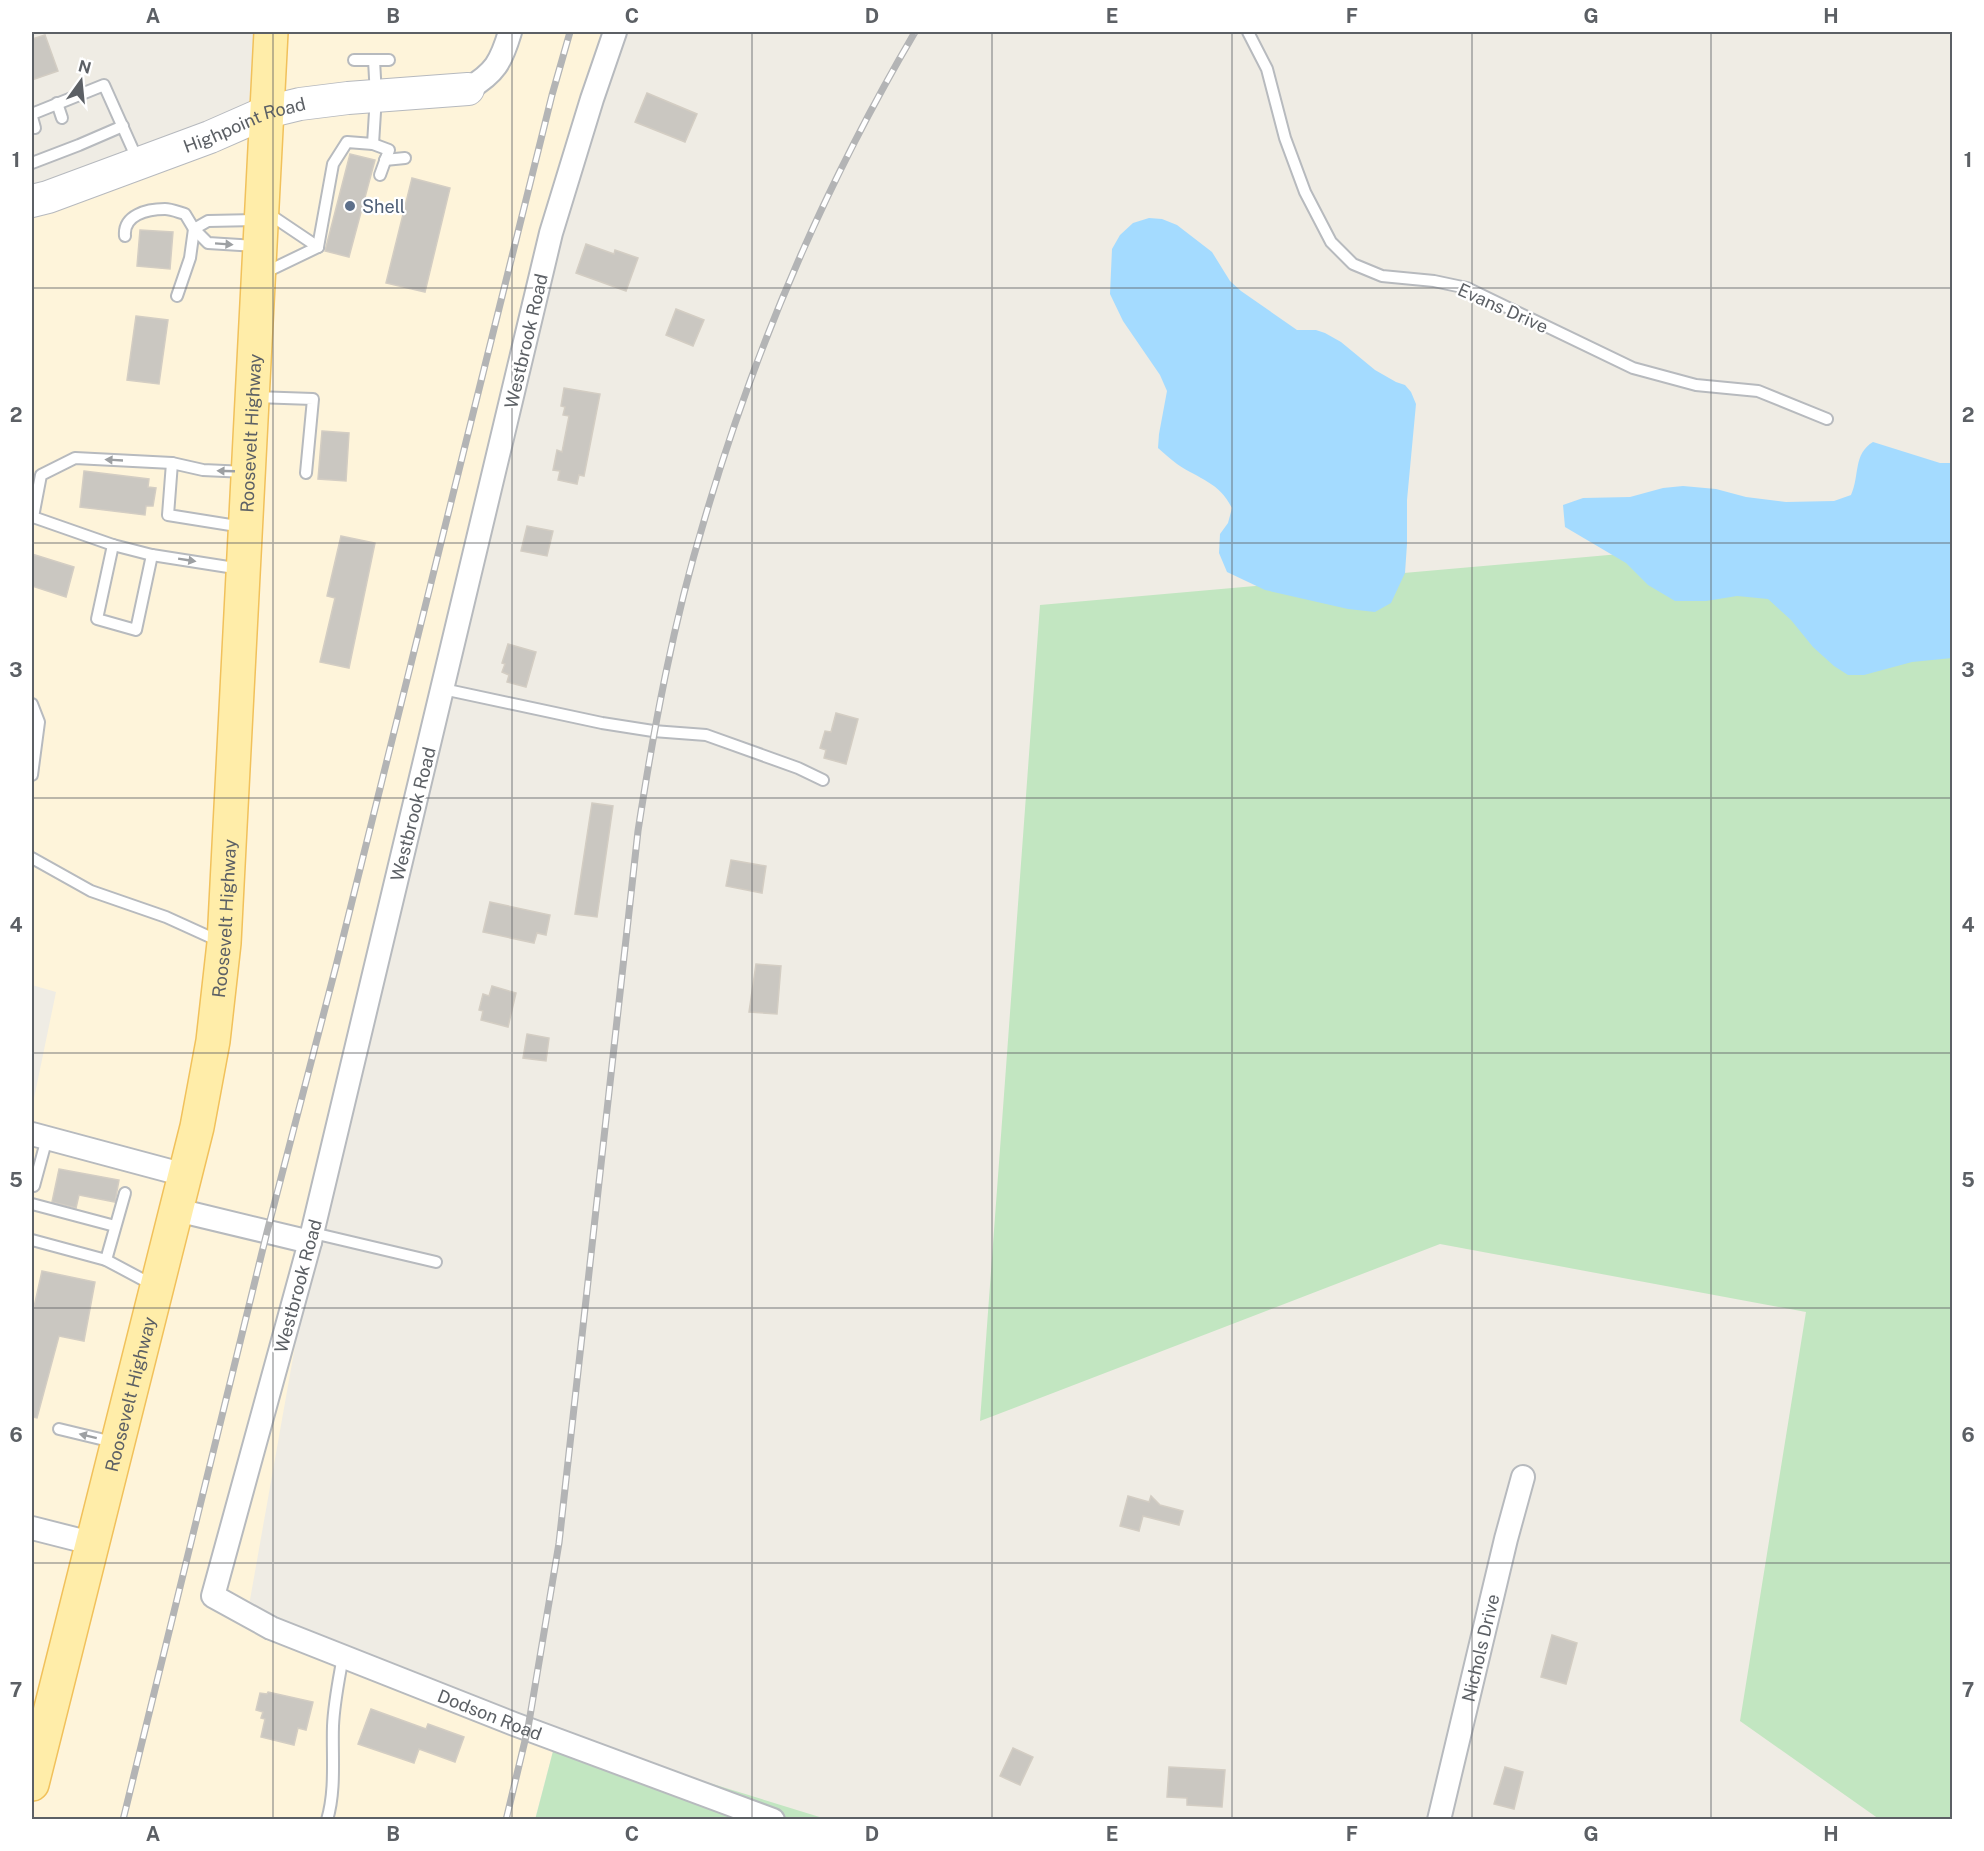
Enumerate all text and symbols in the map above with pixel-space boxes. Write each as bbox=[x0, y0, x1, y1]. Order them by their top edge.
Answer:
text: A bbox=[146, 4, 160, 28]
text: B bbox=[386, 4, 400, 28]
text: C bbox=[625, 4, 639, 28]
text: D bbox=[865, 4, 879, 28]
text: E bbox=[1106, 4, 1118, 28]
text: F bbox=[1346, 4, 1358, 28]
text: G bbox=[1583, 4, 1599, 28]
text: H bbox=[1823, 4, 1839, 28]
north arrow bbox=[51, 51, 111, 111]
text: N bbox=[76, 56, 93, 78]
street label: Highpoint Road bbox=[180, 93, 308, 157]
text: 1 bbox=[12, 148, 20, 172]
text: 1 bbox=[1964, 148, 1972, 172]
place label: Shell bbox=[362, 196, 405, 217]
marker: Shell bbox=[343, 199, 357, 213]
one-way arrow bbox=[214, 239, 233, 249]
street label: Westbrook Road bbox=[500, 272, 552, 410]
street label: Evans Drive bbox=[1455, 279, 1551, 337]
street label: Roosevelt Highway bbox=[236, 353, 265, 513]
text: 2 bbox=[10, 403, 22, 427]
text: 2 bbox=[1962, 403, 1974, 427]
one-way arrow bbox=[104, 456, 123, 465]
one-way arrow bbox=[217, 467, 236, 476]
one-way arrow bbox=[177, 556, 196, 565]
text: 3 bbox=[9, 658, 23, 682]
text: 3 bbox=[1961, 658, 1975, 682]
street label: Westbrook Road bbox=[386, 745, 440, 883]
street label: Roosevelt Highway bbox=[207, 838, 240, 999]
text: 4 bbox=[9, 913, 23, 937]
text: 4 bbox=[1961, 913, 1975, 937]
text: 5 bbox=[9, 1168, 23, 1192]
text: 5 bbox=[1961, 1168, 1975, 1192]
street label: Westbrook Road bbox=[270, 1217, 326, 1355]
street label: Roosevelt Highway bbox=[100, 1314, 160, 1474]
text: 6 bbox=[9, 1423, 23, 1447]
text: 6 bbox=[1961, 1423, 1975, 1447]
one-way arrow bbox=[79, 1430, 97, 1440]
street label: Nichols Drive bbox=[1457, 1592, 1503, 1704]
text: 7 bbox=[10, 1678, 22, 1702]
text: 7 bbox=[1962, 1678, 1974, 1702]
street label: Dodson Road bbox=[435, 1684, 545, 1744]
text: A bbox=[146, 1822, 160, 1846]
text: B bbox=[386, 1822, 400, 1846]
text: C bbox=[625, 1822, 639, 1846]
text: D bbox=[865, 1822, 879, 1846]
text: E bbox=[1106, 1822, 1118, 1846]
text: F bbox=[1346, 1822, 1358, 1846]
text: G bbox=[1583, 1822, 1599, 1846]
text: H bbox=[1823, 1822, 1839, 1846]

